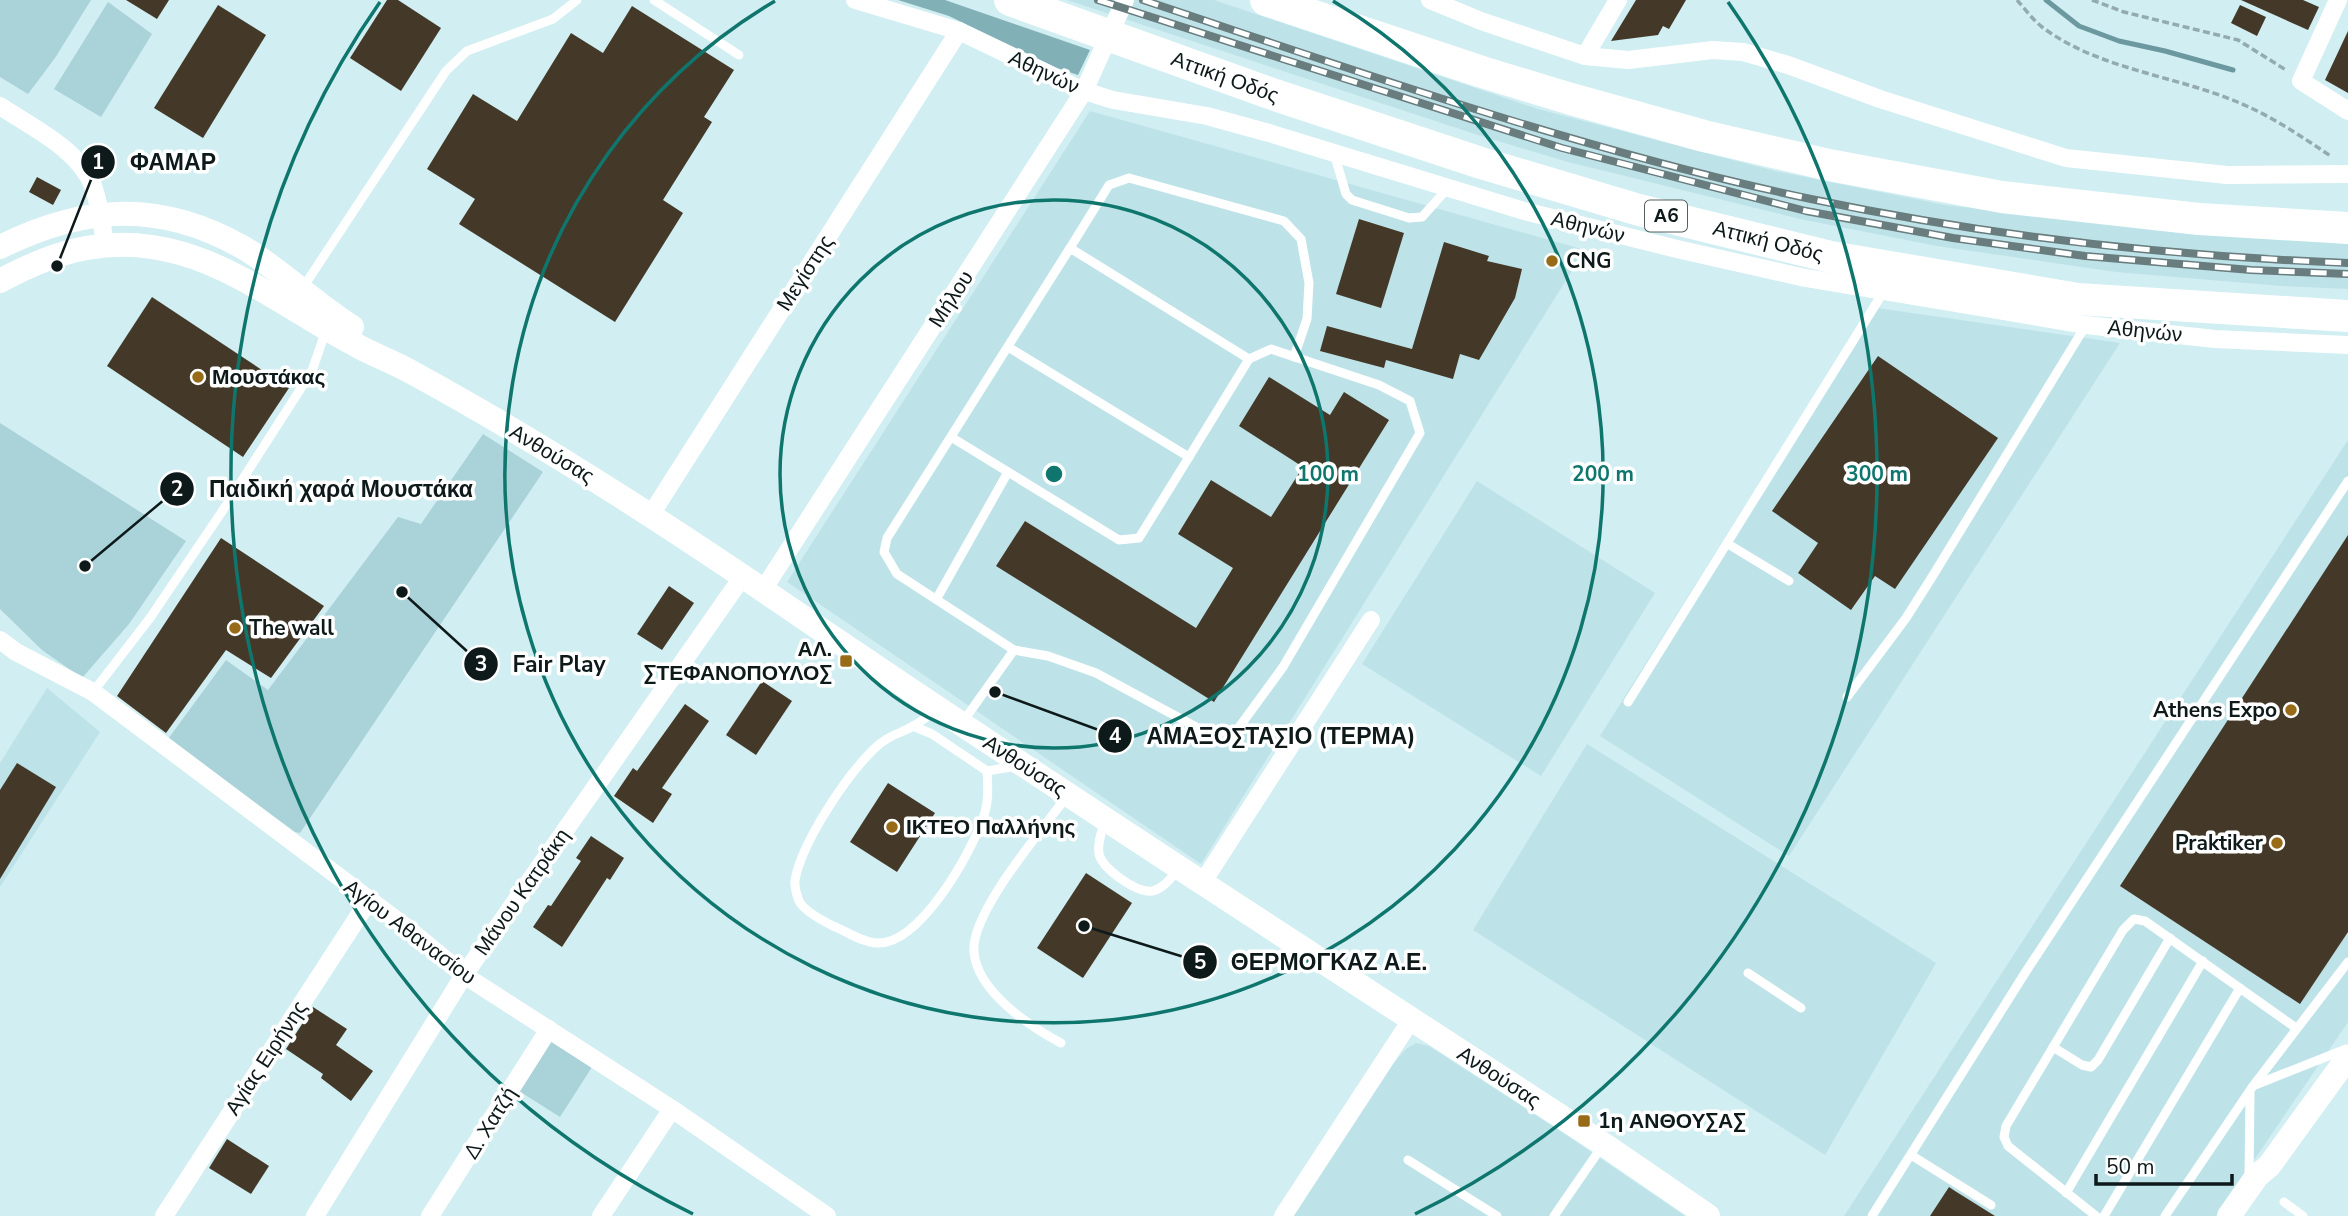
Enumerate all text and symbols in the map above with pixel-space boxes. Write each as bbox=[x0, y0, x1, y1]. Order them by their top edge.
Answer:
street label: Αθηνών bbox=[1004, 44, 1084, 100]
street label: Αττική Οδός bbox=[1167, 45, 1283, 109]
callout: ΦΑΜΑΡ bbox=[81, 140, 230, 184]
text: ΦΑΜΑΡ bbox=[130, 147, 216, 178]
text: 1 bbox=[92, 148, 104, 176]
road number: Α6 bbox=[1645, 200, 1687, 232]
street label: Αθηνών bbox=[1548, 204, 1628, 250]
street label: Αττική Οδός bbox=[1710, 214, 1826, 268]
street label: Μεγίστης bbox=[770, 230, 840, 316]
place label: CNG bbox=[1566, 247, 1611, 275]
marker: CNG bbox=[1544, 253, 1560, 269]
street label: Μήλου bbox=[922, 265, 980, 333]
street label: Αθηνών bbox=[2106, 313, 2184, 349]
place label: Μουστάκας bbox=[212, 363, 326, 391]
marker: Μουστάκας bbox=[190, 369, 206, 385]
street label: Ανθούσας bbox=[504, 418, 600, 490]
text: 100 m bbox=[1297, 460, 1359, 488]
text: 200 m bbox=[1572, 460, 1634, 488]
text: 300 m bbox=[1846, 460, 1908, 488]
centre of rings bbox=[1042, 462, 1066, 486]
callout: Παιδική χαρά Μουστάκα bbox=[160, 467, 487, 511]
text: Παιδική χαρά Μουστάκα bbox=[209, 474, 473, 505]
text: 2 bbox=[171, 475, 183, 503]
place label: The wall bbox=[249, 614, 334, 642]
marker: The wall bbox=[227, 620, 243, 636]
place label: ΑΛ. ΣΤΕΦΑΝΟΠΟΥΛΟΣ bbox=[644, 635, 832, 687]
callout: Fair Play bbox=[464, 642, 620, 686]
text: Fair Play bbox=[512, 649, 606, 680]
text: 3 bbox=[475, 650, 487, 678]
marker: ΑΛ. ΣΤΕΦΑΝΟΠΟΥΛΟΣ bbox=[838, 653, 854, 669]
place label: Athens Expo bbox=[2153, 696, 2277, 724]
marker: Athens Expo bbox=[2283, 702, 2299, 718]
callout: ΑΜΑΞΟΣΤΑΣΙΟ (ΤΕΡΜΑ) bbox=[1098, 714, 1430, 758]
text: ΑΜΑΞΟΣΤΑΣΙΟ (ΤΕΡΜΑ) bbox=[1146, 721, 1416, 752]
text: 4 bbox=[1109, 722, 1122, 750]
street label: Ανθούσας bbox=[978, 729, 1072, 803]
place label: ΙΚΤΕΟ Παλλήνης bbox=[906, 813, 1076, 841]
marker: ΙΚΤΕΟ Παλλήνης bbox=[884, 819, 900, 835]
street label: Μάνου Κατράκη bbox=[468, 823, 576, 961]
place label: Praktiker bbox=[2175, 829, 2264, 857]
marker: Praktiker bbox=[2269, 835, 2285, 851]
street label: Αγίου Αθανασίου bbox=[338, 873, 482, 991]
callout: ΘΕΡΜΟΓΚΑΖ Α.Ε. bbox=[1182, 940, 1442, 984]
text: ΘΕΡΜΟΓΚΑΖ Α.Ε. bbox=[1231, 947, 1427, 978]
text: 5 bbox=[1194, 948, 1206, 976]
street label: Αγίας Ειρήνης bbox=[219, 995, 313, 1121]
street label: Ανθούσας bbox=[1452, 1040, 1546, 1114]
street label: Δ. Χατζή bbox=[457, 1082, 523, 1164]
place label: 1η ΑΝΘΟΥΣΑΣ bbox=[1598, 1107, 1746, 1135]
marker: 1η ΑΝΘΟΥΣΑΣ bbox=[1576, 1113, 1592, 1129]
scale bar bbox=[2096, 1142, 2232, 1186]
text: 50 m bbox=[2106, 1153, 2155, 1181]

